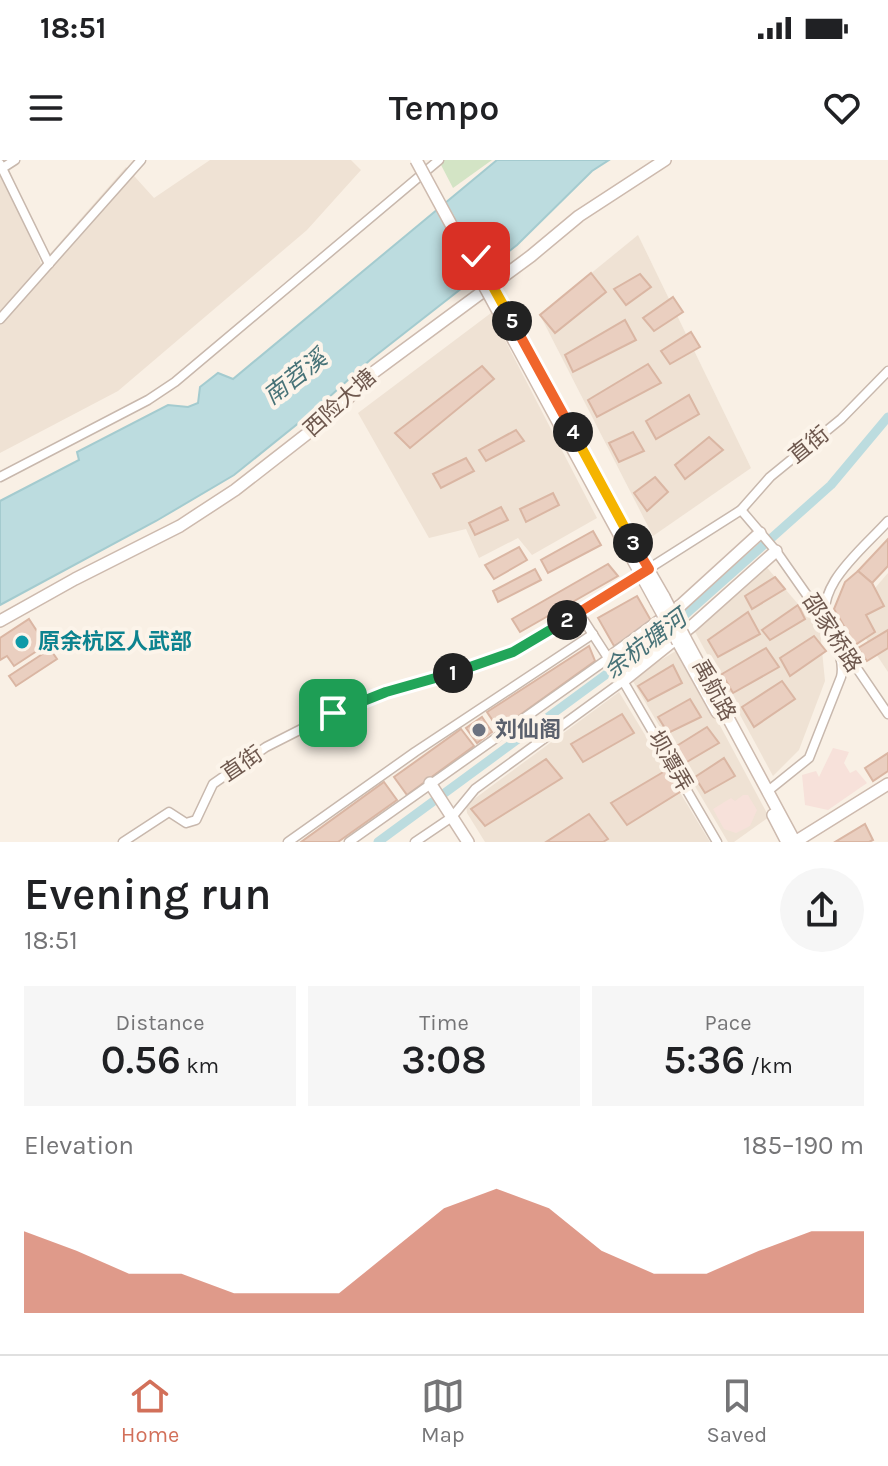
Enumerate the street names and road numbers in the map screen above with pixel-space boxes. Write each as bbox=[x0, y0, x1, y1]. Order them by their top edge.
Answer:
street label: 西险大塘 bbox=[299, 364, 381, 442]
street label: 直街 bbox=[784, 421, 834, 469]
street label: 邵家桥路 bbox=[797, 589, 867, 677]
street label: 禹航路 bbox=[687, 655, 741, 725]
street label: 坝潭弄 bbox=[642, 726, 698, 796]
street label: 直街 bbox=[216, 741, 268, 787]

